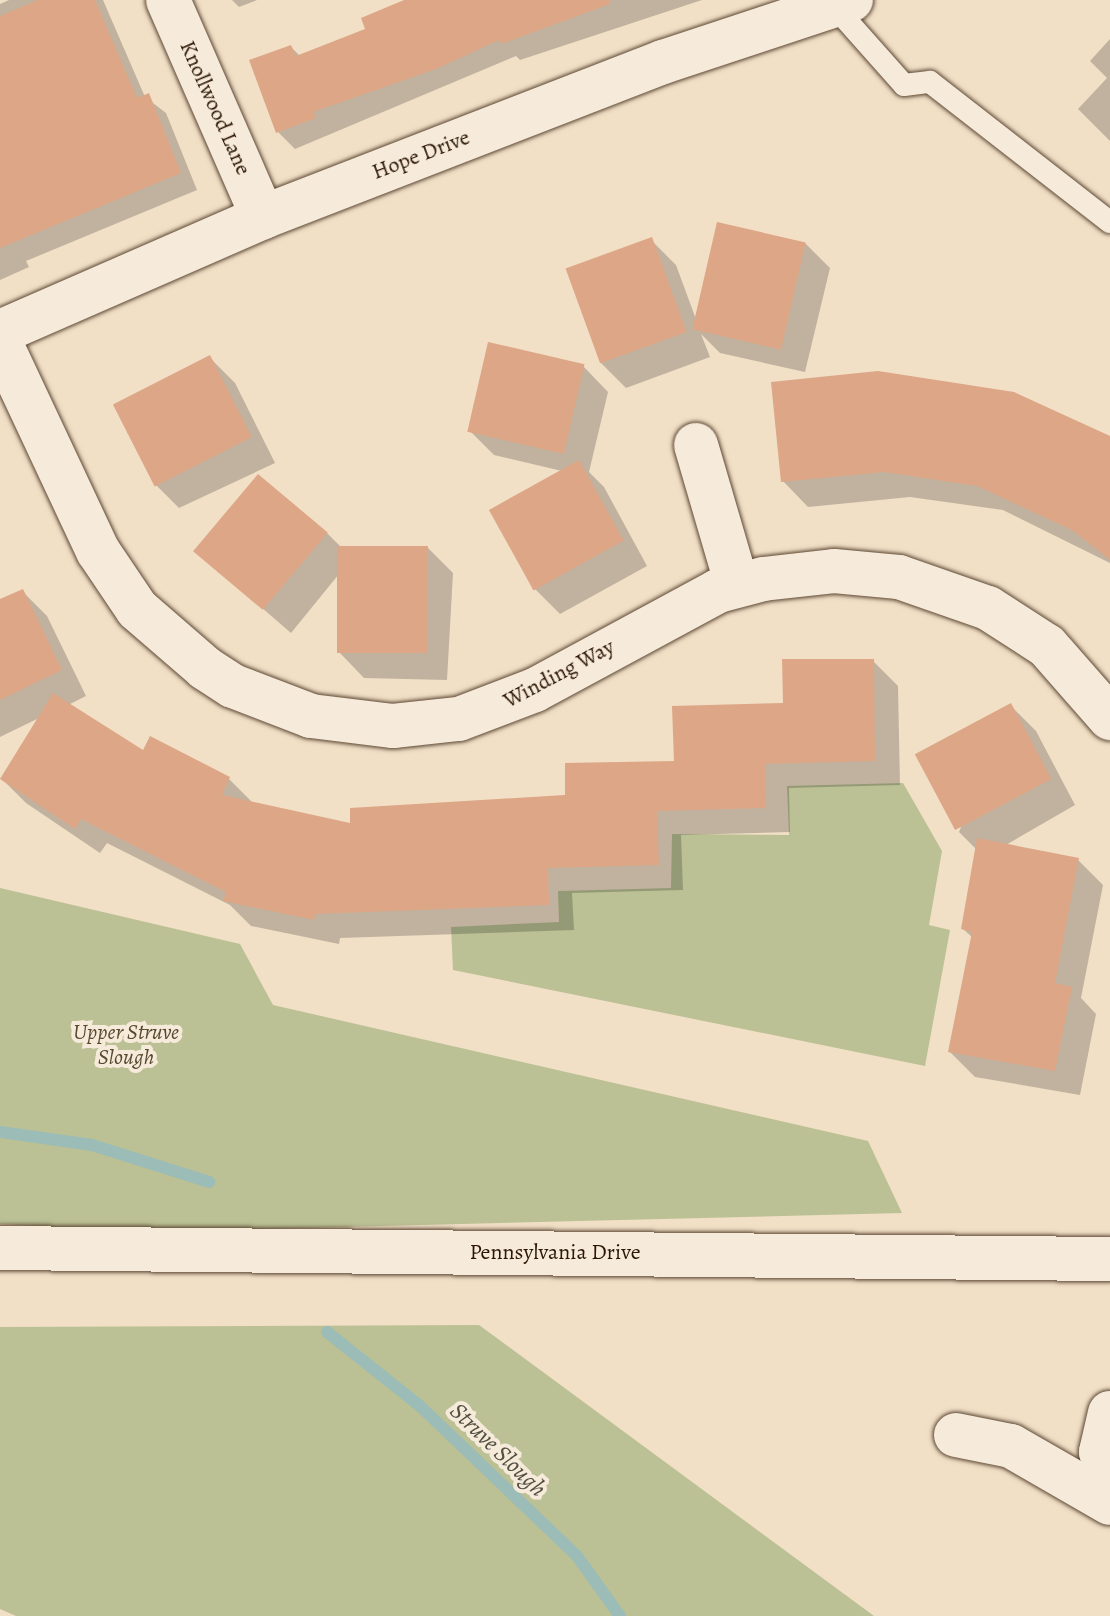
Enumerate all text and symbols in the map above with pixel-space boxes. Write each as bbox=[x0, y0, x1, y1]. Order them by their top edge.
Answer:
street label: Knollwood Lane bbox=[174, 37, 256, 179]
street label: Hope Drive bbox=[369, 124, 473, 186]
street label: Winding Way bbox=[499, 634, 619, 714]
park label: Upper Struve Slough bbox=[73, 1019, 179, 1070]
street label: Pennsylvania Drive bbox=[469, 1240, 641, 1266]
water label: Struve Slough bbox=[444, 1397, 552, 1503]

